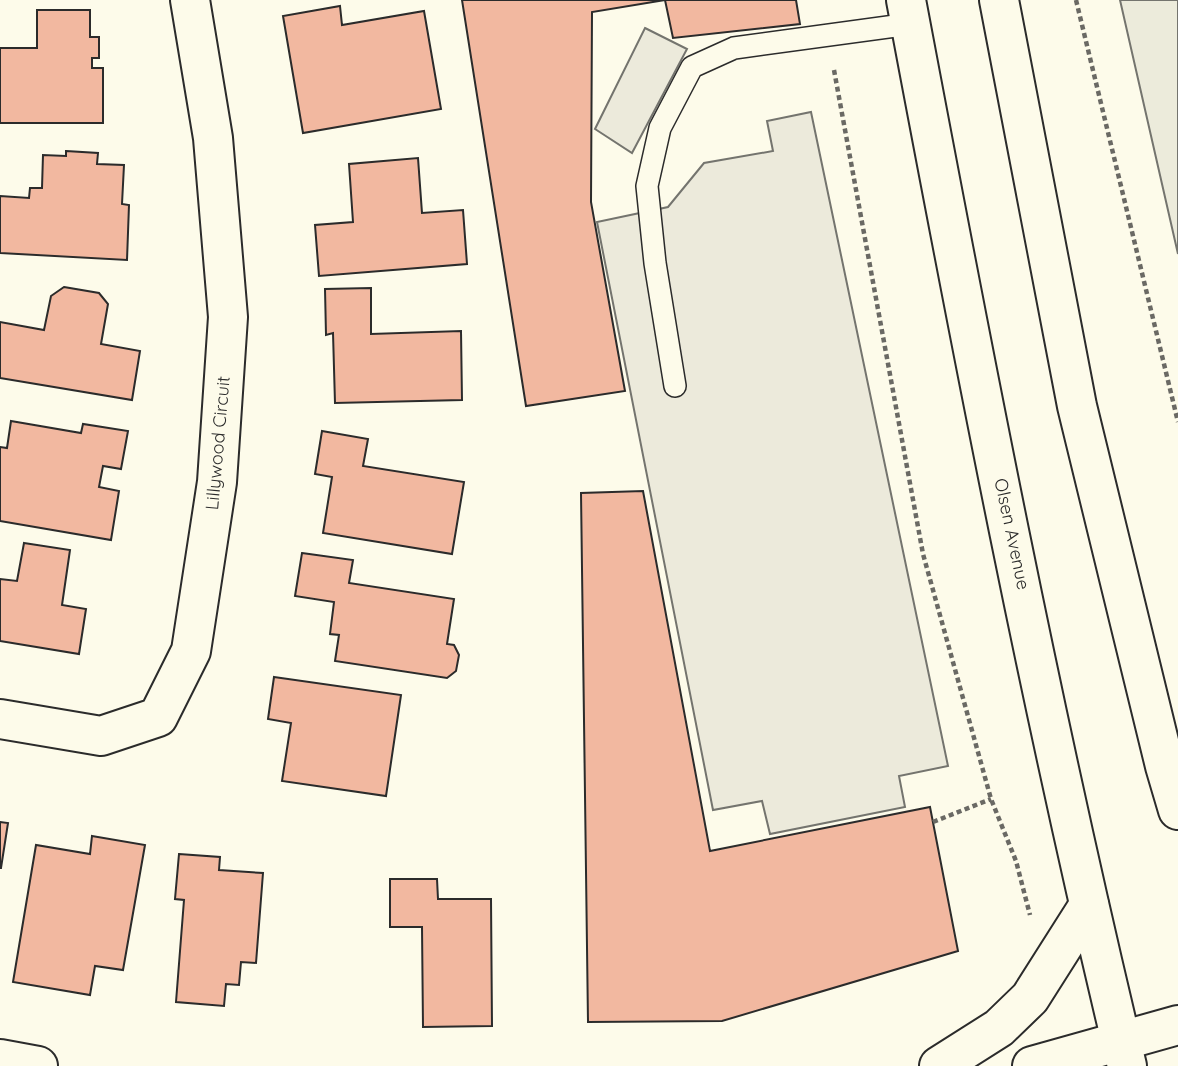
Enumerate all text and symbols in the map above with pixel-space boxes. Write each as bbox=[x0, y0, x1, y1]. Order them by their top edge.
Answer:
street label: Lillywood Circuit bbox=[200, 375, 235, 511]
street label: Olsen Avenue bbox=[989, 476, 1036, 592]

